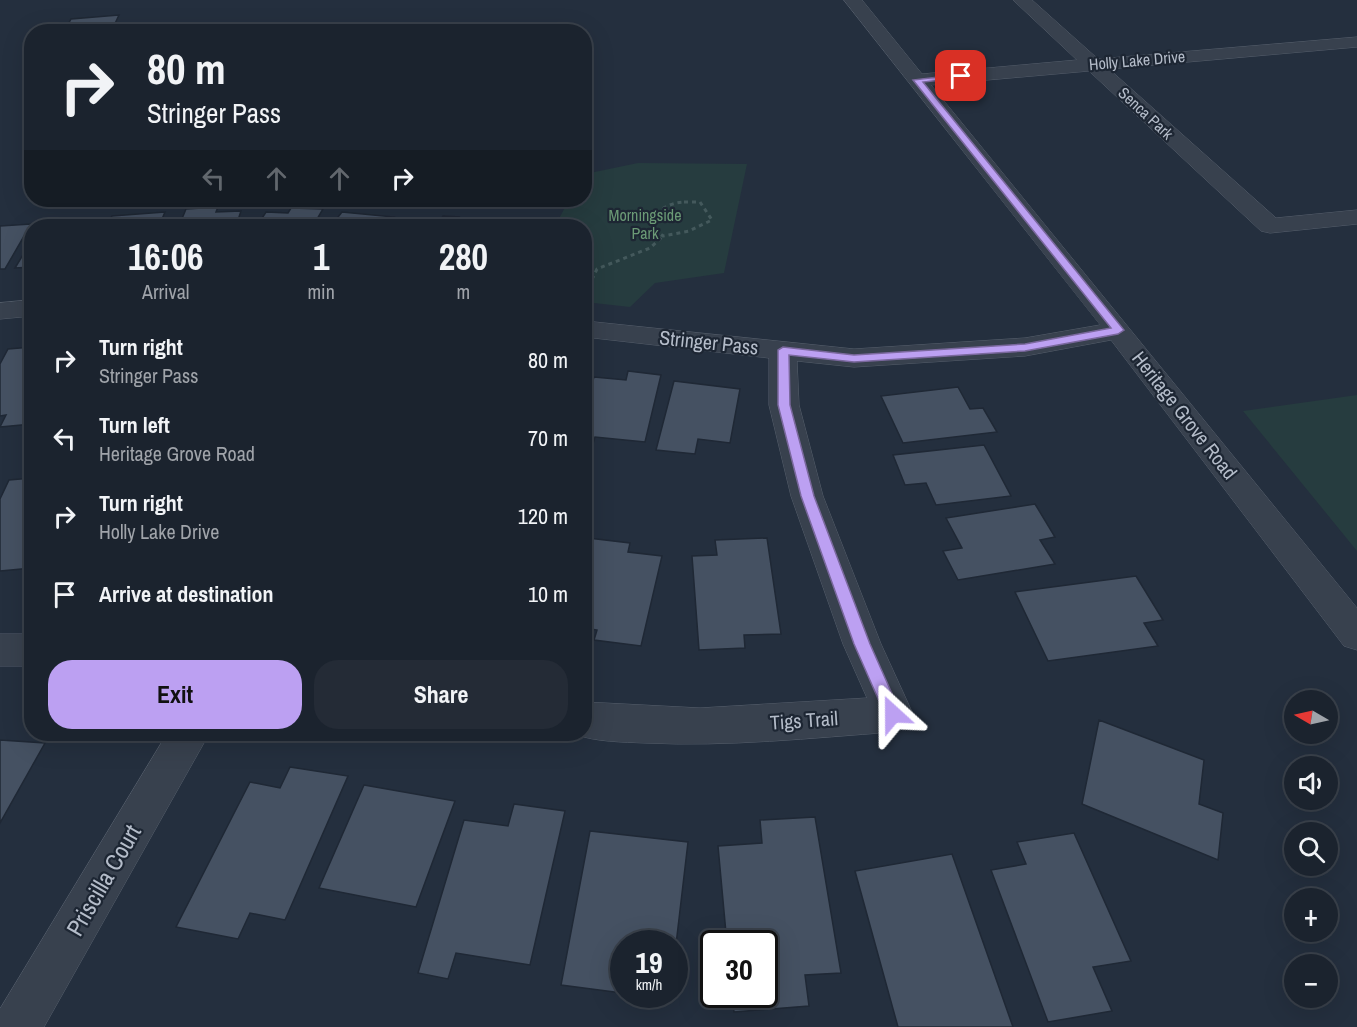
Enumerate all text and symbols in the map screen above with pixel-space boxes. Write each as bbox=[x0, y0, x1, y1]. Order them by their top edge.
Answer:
text: 80 m bbox=[147, 41, 226, 97]
street label: Holly Lake Drive bbox=[1088, 45, 1186, 75]
icon: right bbox=[48, 48, 126, 126]
pin bbox=[935, 50, 986, 101]
icon: arrive bbox=[944, 59, 977, 92]
street label: Senca Park bbox=[1114, 82, 1179, 144]
text: Stringer Pass bbox=[147, 95, 281, 131]
icon: left bbox=[197, 162, 230, 195]
icon: ahead bbox=[260, 162, 293, 195]
icon: ahead bbox=[323, 162, 356, 195]
icon: right bbox=[386, 162, 419, 195]
park label: Morningside Park bbox=[609, 204, 681, 244]
text: 16:06 bbox=[128, 233, 203, 281]
text: 1 bbox=[313, 233, 329, 281]
text: 280 bbox=[439, 233, 488, 281]
text: Arrival bbox=[142, 278, 189, 305]
text: min bbox=[307, 278, 335, 305]
text: m bbox=[457, 278, 470, 305]
street label: Stringer Pass bbox=[658, 323, 760, 361]
text: Turn right bbox=[99, 332, 183, 362]
icon: right bbox=[48, 344, 81, 377]
text: 80 m bbox=[528, 345, 568, 375]
street label: Heritage Grove Road bbox=[1126, 345, 1244, 485]
text: Stringer Pass bbox=[99, 362, 198, 389]
text: Turn left bbox=[99, 410, 170, 440]
icon: left bbox=[48, 422, 81, 455]
text: 70 m bbox=[528, 423, 568, 453]
text: Heritage Grove Road bbox=[99, 440, 255, 467]
text: Turn right bbox=[99, 488, 183, 518]
icon: right bbox=[48, 500, 81, 533]
text: 120 m bbox=[518, 501, 568, 531]
text: Holly Lake Drive bbox=[99, 518, 219, 545]
icon: arrive bbox=[48, 578, 81, 611]
text: Arrive at destination bbox=[99, 579, 273, 609]
text: 10 m bbox=[528, 579, 568, 609]
button: Exit bbox=[48, 660, 302, 729]
button: Share bbox=[314, 660, 568, 729]
position arrow bbox=[861, 682, 925, 746]
north arrow bbox=[1284, 690, 1338, 744]
map controls bbox=[1284, 690, 1338, 1008]
street label: Tigs Trail bbox=[769, 704, 839, 736]
button: sound bbox=[1284, 756, 1338, 810]
street label: Priscilla Court bbox=[58, 818, 148, 942]
button: search bbox=[1284, 822, 1338, 876]
button: + bbox=[1284, 888, 1338, 942]
speed limit sign: 30 bbox=[700, 930, 778, 1008]
text: 19 bbox=[635, 942, 663, 982]
button: − bbox=[1284, 954, 1338, 1008]
text: km/h bbox=[636, 974, 662, 995]

